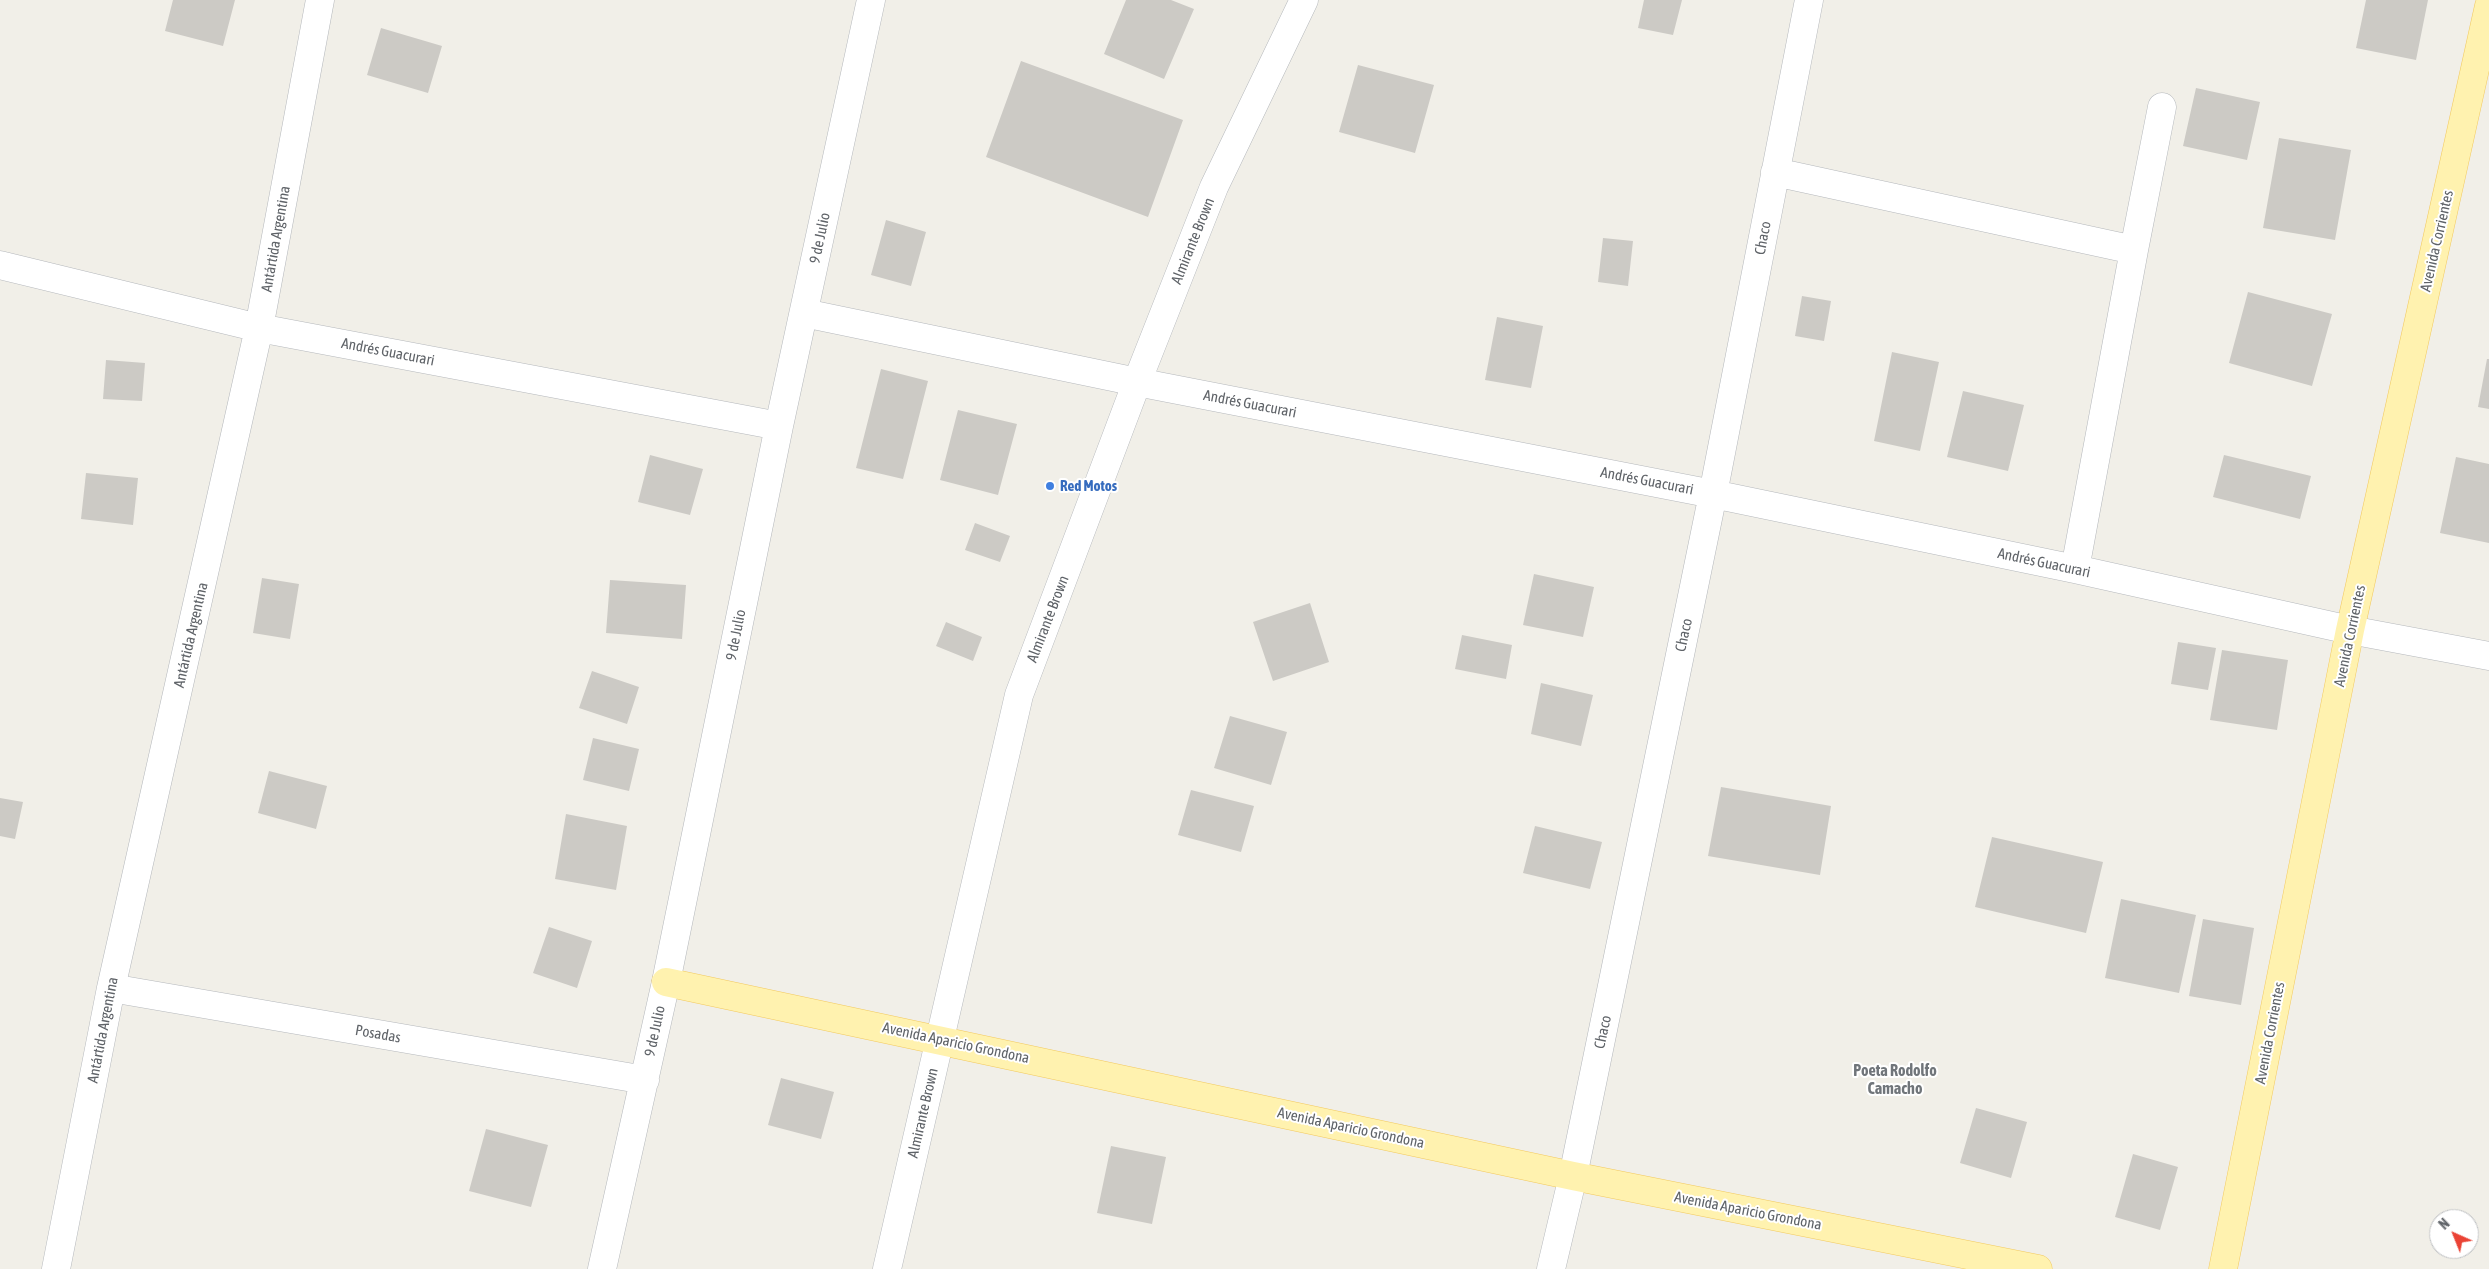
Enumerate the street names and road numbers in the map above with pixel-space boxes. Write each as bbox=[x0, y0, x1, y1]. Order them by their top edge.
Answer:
street label: Antártida Argentina bbox=[258, 184, 294, 294]
street label: Avenida Corrientes bbox=[2417, 189, 2457, 293]
street label: Almirante Brown bbox=[1167, 195, 1219, 287]
street label: 9 de Julio bbox=[806, 211, 834, 265]
street label: Chaco bbox=[1751, 220, 1775, 256]
street label: Andrés Guacurari bbox=[340, 334, 436, 370]
street label: Andrés Guacurari bbox=[1202, 386, 1298, 422]
street label: Andrés Guacurari bbox=[1599, 463, 1695, 499]
street label: Andrés Guacurari bbox=[1996, 544, 2092, 582]
street label: Almirante Brown bbox=[1023, 573, 1073, 665]
street label: Antártida Argentina bbox=[170, 581, 212, 689]
street label: Avenida Corrientes bbox=[2330, 584, 2370, 688]
street label: 9 de Julio bbox=[722, 608, 750, 662]
street label: Chaco bbox=[1672, 617, 1696, 653]
street label: Antártida Argentina bbox=[84, 975, 122, 1085]
street label: Avenida Corrientes bbox=[2251, 980, 2289, 1086]
street label: 9 de Julio bbox=[641, 1004, 669, 1058]
street label: Chaco bbox=[1591, 1014, 1615, 1050]
street label: Avenida Aparicio Grondona bbox=[881, 1019, 1031, 1067]
street label: Posadas bbox=[354, 1021, 402, 1047]
street label: Almirante Brown bbox=[904, 1066, 942, 1160]
street label: Avenida Aparicio Grondona bbox=[1276, 1104, 1426, 1152]
street label: Avenida Aparicio Grondona bbox=[1673, 1188, 1823, 1234]

